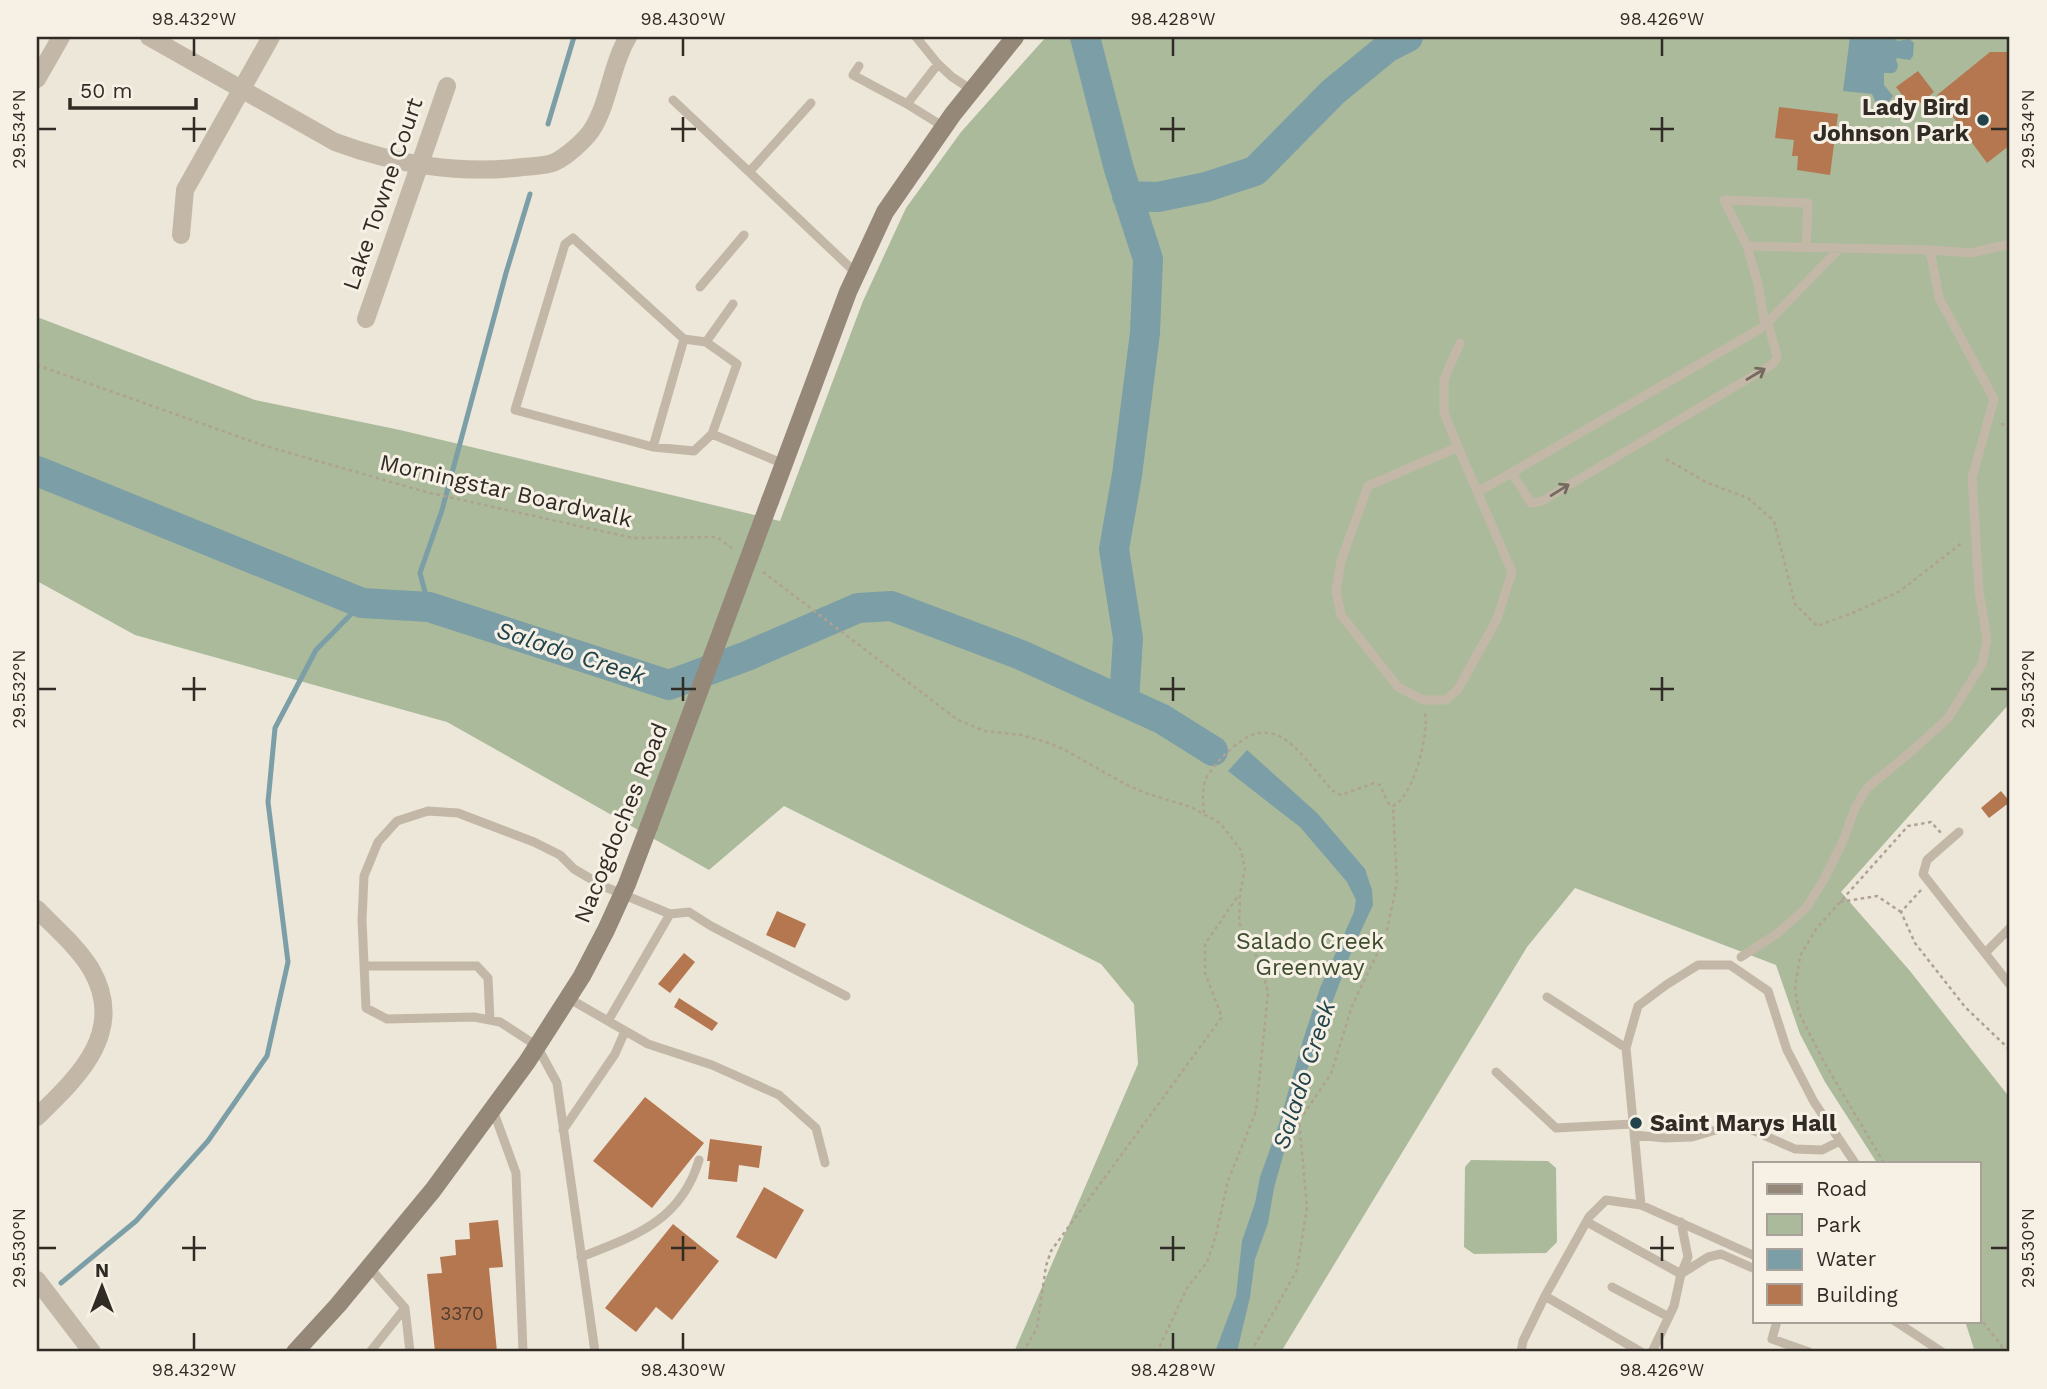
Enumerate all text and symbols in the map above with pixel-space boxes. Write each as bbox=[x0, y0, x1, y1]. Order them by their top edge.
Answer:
text: 98.432°W bbox=[152, 8, 236, 29]
text: 98.430°W bbox=[640, 8, 726, 29]
text: 98.428°W bbox=[1131, 8, 1215, 29]
text: 98.426°W bbox=[1620, 8, 1704, 29]
scale bar bbox=[70, 66, 196, 110]
text: 50 m bbox=[80, 78, 132, 103]
text: 29.534°N bbox=[8, 89, 29, 169]
text: 29.534°N bbox=[2017, 89, 2038, 169]
street label: Lake Towne Court bbox=[337, 94, 429, 294]
place label: Lady Bird Johnson Park bbox=[1813, 94, 1970, 147]
marker: Lady Bird Johnson Park bbox=[1975, 112, 1991, 128]
one-way arrow bbox=[1745, 367, 1765, 381]
street label: Morningstar Boardwalk bbox=[377, 449, 635, 533]
one-way arrow bbox=[1549, 483, 1569, 497]
water label: Salado Creek bbox=[493, 616, 650, 690]
text: 29.532°N bbox=[8, 649, 29, 729]
text: 29.532°N bbox=[2017, 649, 2038, 729]
street label: Nacogdoches Road bbox=[569, 719, 673, 927]
park label: Salado Creek Greenway bbox=[1236, 928, 1384, 981]
water label: Salado Creek bbox=[1267, 996, 1341, 1153]
place label: Saint Marys Hall bbox=[1650, 1110, 1837, 1137]
marker: Saint Marys Hall bbox=[1628, 1115, 1644, 1131]
legend bbox=[1753, 1162, 1980, 1322]
text: Road bbox=[1816, 1176, 1867, 1201]
text: 29.530°N bbox=[8, 1208, 29, 1288]
text: 29.530°N bbox=[2017, 1208, 2038, 1288]
text: Park bbox=[1816, 1212, 1861, 1237]
text: Water bbox=[1816, 1246, 1877, 1271]
north arrow bbox=[66, 1252, 136, 1322]
text: N bbox=[95, 1259, 109, 1282]
text: Building bbox=[1816, 1282, 1898, 1307]
house number: 3370 bbox=[440, 1302, 484, 1325]
text: 98.432°W bbox=[152, 1359, 236, 1380]
text: 98.430°W bbox=[640, 1359, 726, 1380]
text: 98.428°W bbox=[1131, 1359, 1215, 1380]
text: 98.426°W bbox=[1620, 1359, 1704, 1380]

